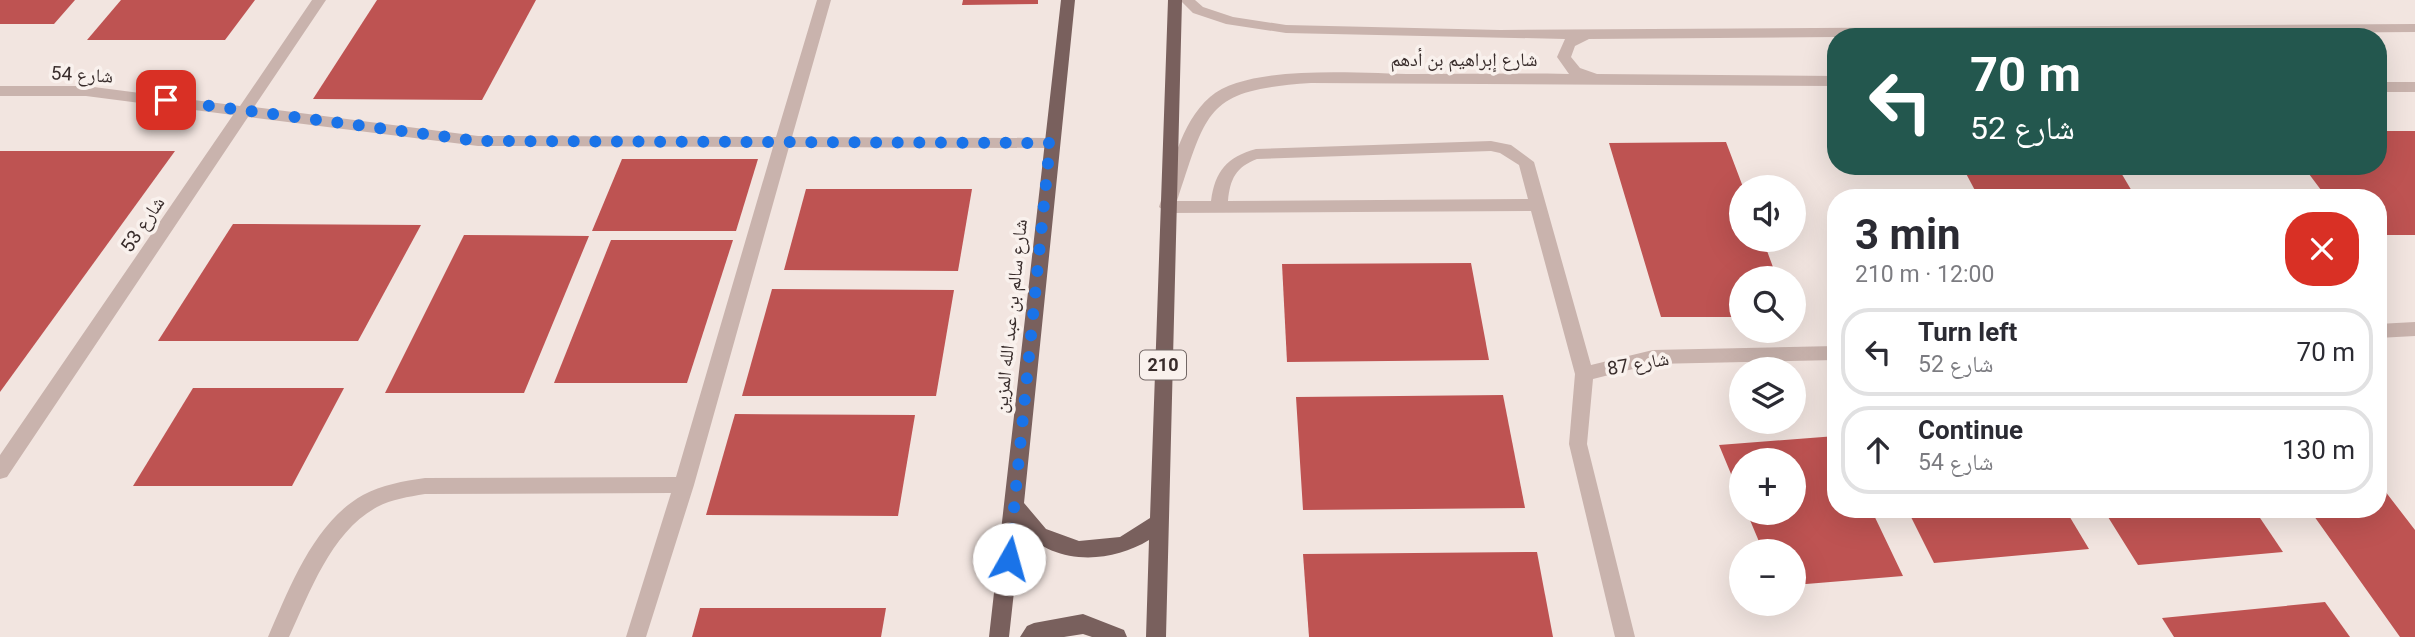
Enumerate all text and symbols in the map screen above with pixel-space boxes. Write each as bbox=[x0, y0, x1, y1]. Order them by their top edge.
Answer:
text: 70 m bbox=[1970, 46, 2081, 103]
street label: شارع إبراهيم بن أدهم bbox=[1390, 48, 1538, 73]
icon: left bbox=[1855, 56, 1946, 147]
street label: شارع 54 bbox=[50, 61, 114, 88]
pin bbox=[136, 70, 196, 130]
icon: arrive bbox=[147, 81, 185, 119]
text: شارع 52 bbox=[1970, 109, 2075, 147]
map controls bbox=[1729, 175, 1806, 616]
button: sound bbox=[1729, 175, 1806, 252]
street label: شارع 53 bbox=[115, 192, 169, 256]
text: 3 min bbox=[1855, 210, 1961, 259]
button: close bbox=[2285, 212, 2359, 286]
street label: شارع سالم بن عبد الله المزين bbox=[989, 218, 1033, 414]
text: 210 m · 12:00 bbox=[1855, 261, 1994, 288]
button: search bbox=[1729, 266, 1806, 343]
text: Turn left bbox=[1918, 317, 2017, 347]
icon: left bbox=[1859, 333, 1897, 371]
text: 70 m bbox=[2297, 337, 2355, 367]
street label: شارع 87 bbox=[1605, 347, 1671, 380]
road number: 210 bbox=[1140, 351, 1186, 380]
text: شارع 52 bbox=[1918, 351, 1993, 378]
button: layers bbox=[1729, 357, 1806, 434]
text: Continue bbox=[1918, 415, 2023, 445]
icon: ahead bbox=[1859, 431, 1897, 469]
text: 130 m bbox=[2282, 435, 2355, 465]
button: + bbox=[1729, 448, 1806, 525]
text: شارع 54 bbox=[1918, 449, 1993, 476]
position arrow bbox=[972, 522, 1046, 596]
button: − bbox=[1729, 539, 1806, 616]

